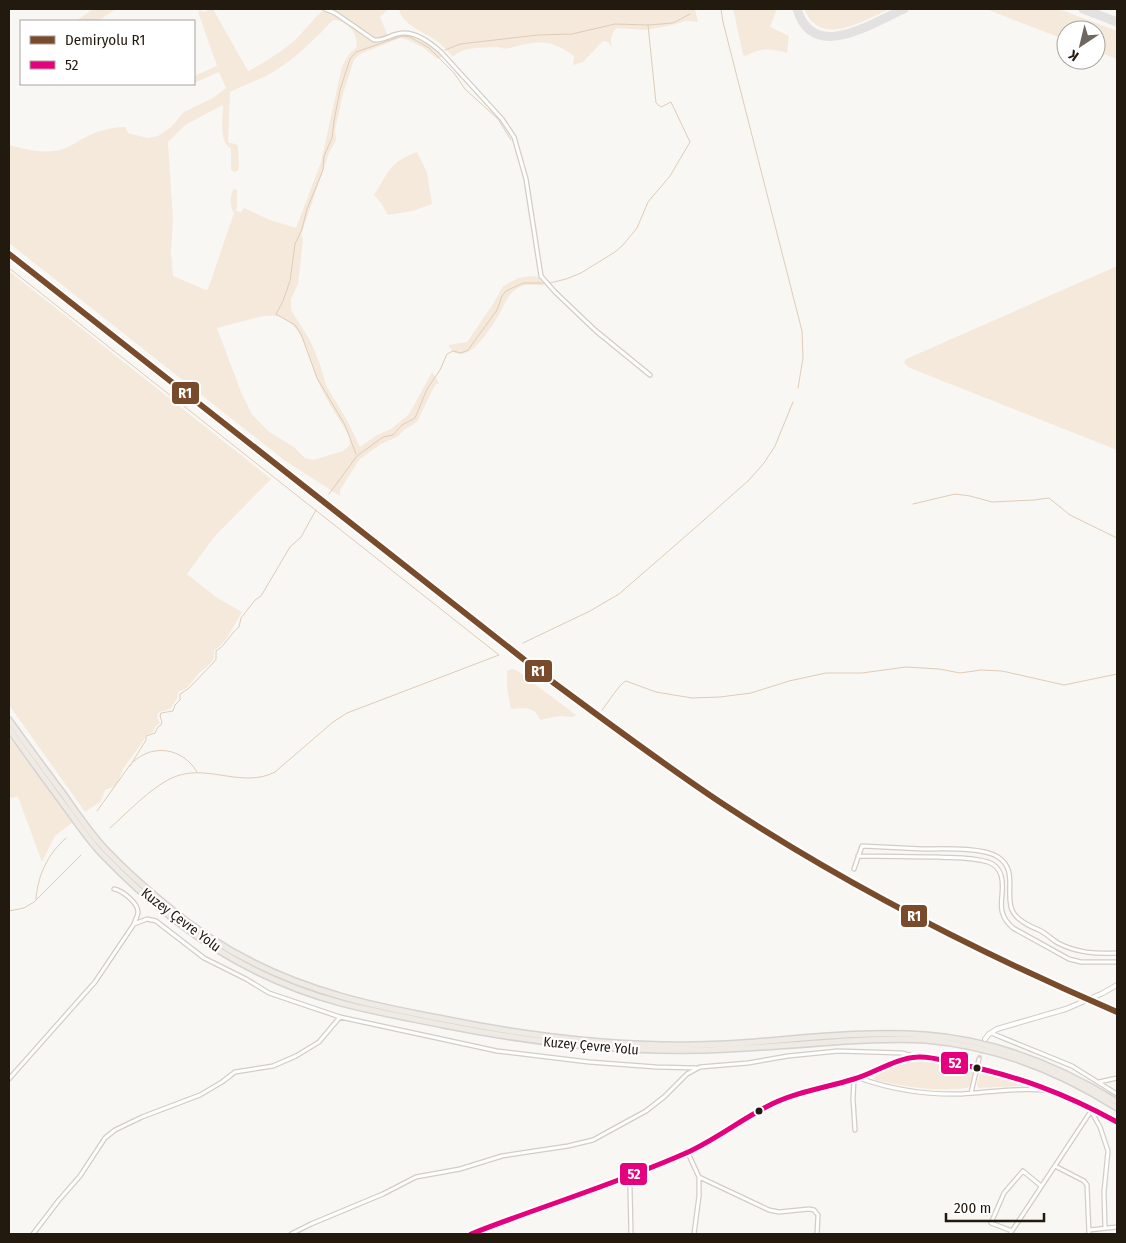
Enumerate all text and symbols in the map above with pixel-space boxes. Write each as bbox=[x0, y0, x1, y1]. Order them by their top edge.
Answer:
legend bbox=[20, 20, 195, 85]
north arrow bbox=[1056, 20, 1106, 70]
text: Demiryolu R1 bbox=[65, 31, 145, 49]
text: K bbox=[1065, 45, 1082, 65]
text: 52 bbox=[65, 56, 79, 74]
line badge: R1 bbox=[171, 381, 200, 405]
text: R1 bbox=[178, 385, 192, 402]
line badge: R1 bbox=[524, 659, 553, 683]
text: R1 bbox=[531, 663, 545, 680]
street label: Kuzey Çevre Yolu bbox=[138, 884, 224, 956]
line badge: R1 bbox=[900, 904, 928, 928]
text: R1 bbox=[907, 908, 921, 925]
street label: Kuzey Çevre Yolu bbox=[543, 1033, 639, 1059]
line badge: 52 bbox=[940, 1051, 969, 1075]
text: 52 bbox=[948, 1055, 962, 1072]
unlabelled marker bbox=[972, 1063, 982, 1073]
unlabelled marker bbox=[754, 1106, 764, 1116]
line badge: 52 bbox=[619, 1162, 648, 1186]
text: 52 bbox=[627, 1166, 641, 1183]
scale bar bbox=[946, 1190, 1044, 1222]
text: 200 m bbox=[954, 1199, 991, 1217]

